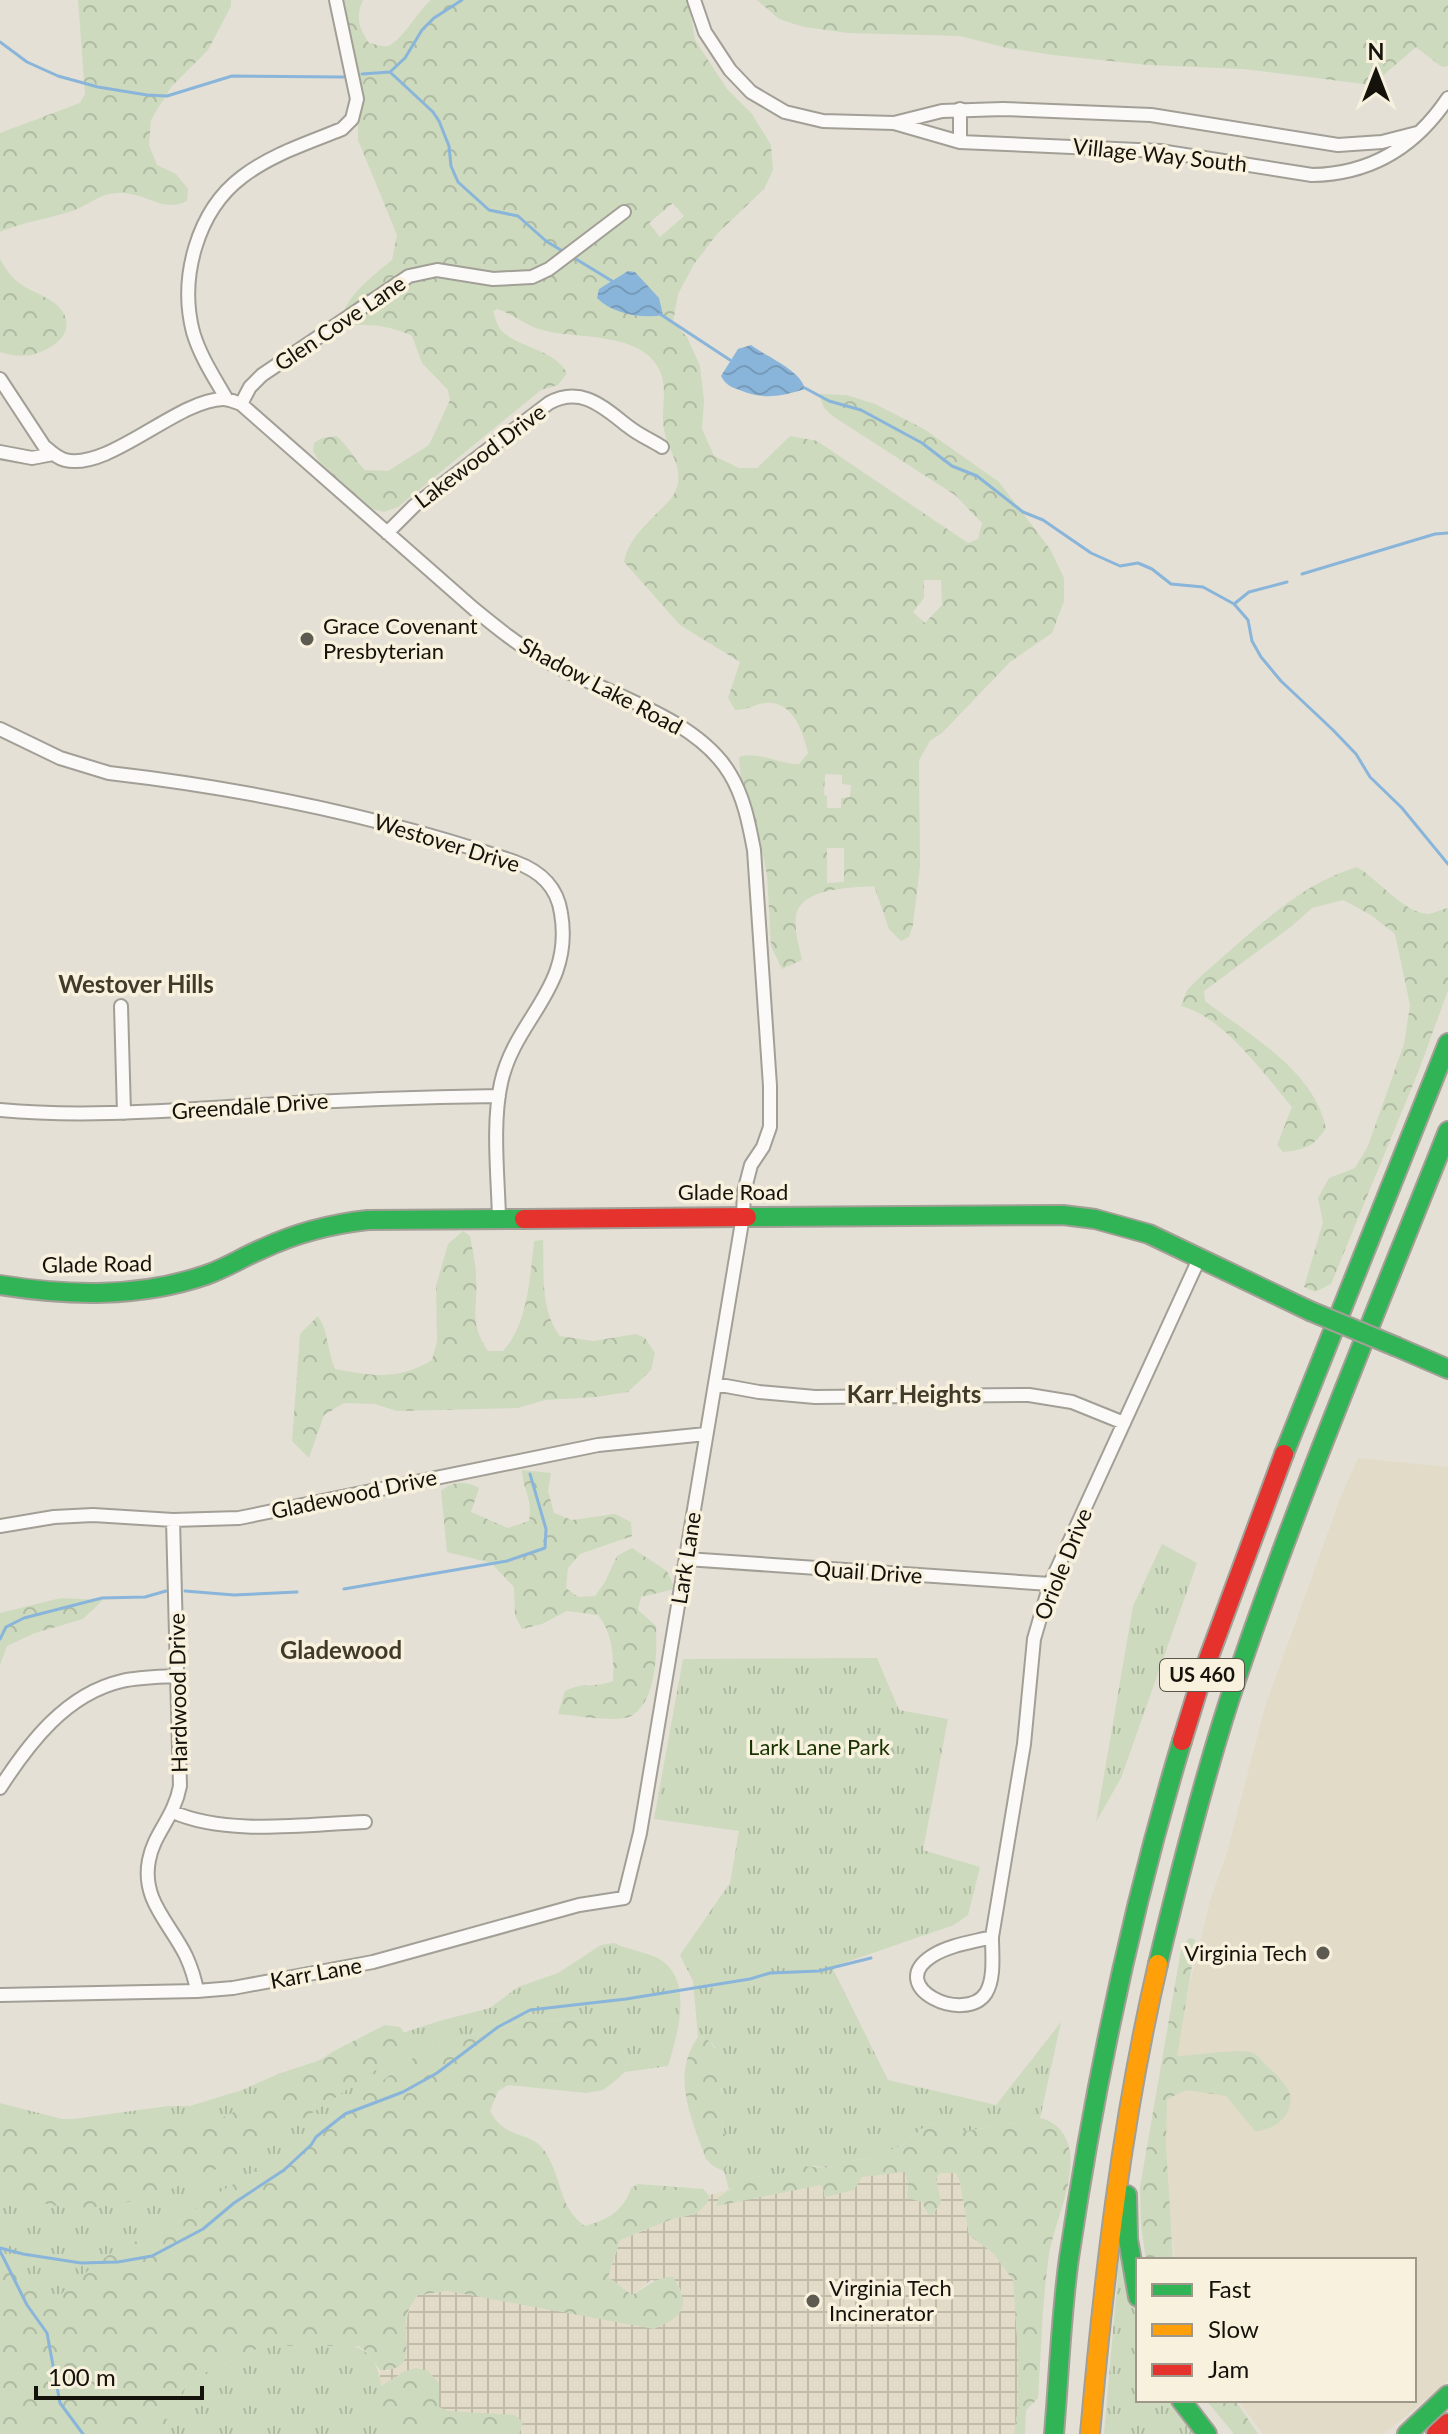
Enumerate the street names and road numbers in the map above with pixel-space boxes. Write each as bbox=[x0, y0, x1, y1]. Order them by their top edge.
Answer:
street label: Village Way South bbox=[1072, 132, 1249, 177]
street label: Glen Cove Lane bbox=[269, 269, 410, 376]
street label: Lakewood Drive bbox=[409, 398, 550, 514]
street label: Shadow Lake Road bbox=[515, 631, 687, 740]
street label: Westover Drive bbox=[371, 808, 523, 878]
street label: Greendale Drive bbox=[171, 1087, 329, 1124]
street label: Glade Road bbox=[678, 1178, 788, 1205]
street label: Glade Road bbox=[42, 1249, 152, 1278]
street label: Gladewood Drive bbox=[269, 1463, 439, 1524]
street label: Oriole Drive bbox=[1028, 1504, 1097, 1624]
street label: Lark Lane bbox=[665, 1510, 706, 1606]
street label: Quail Drive bbox=[813, 1554, 923, 1589]
street label: Hardwood Drive bbox=[163, 1613, 192, 1773]
road number: US 460 bbox=[1160, 1659, 1244, 1691]
street label: Karr Lane bbox=[268, 1951, 364, 1994]

